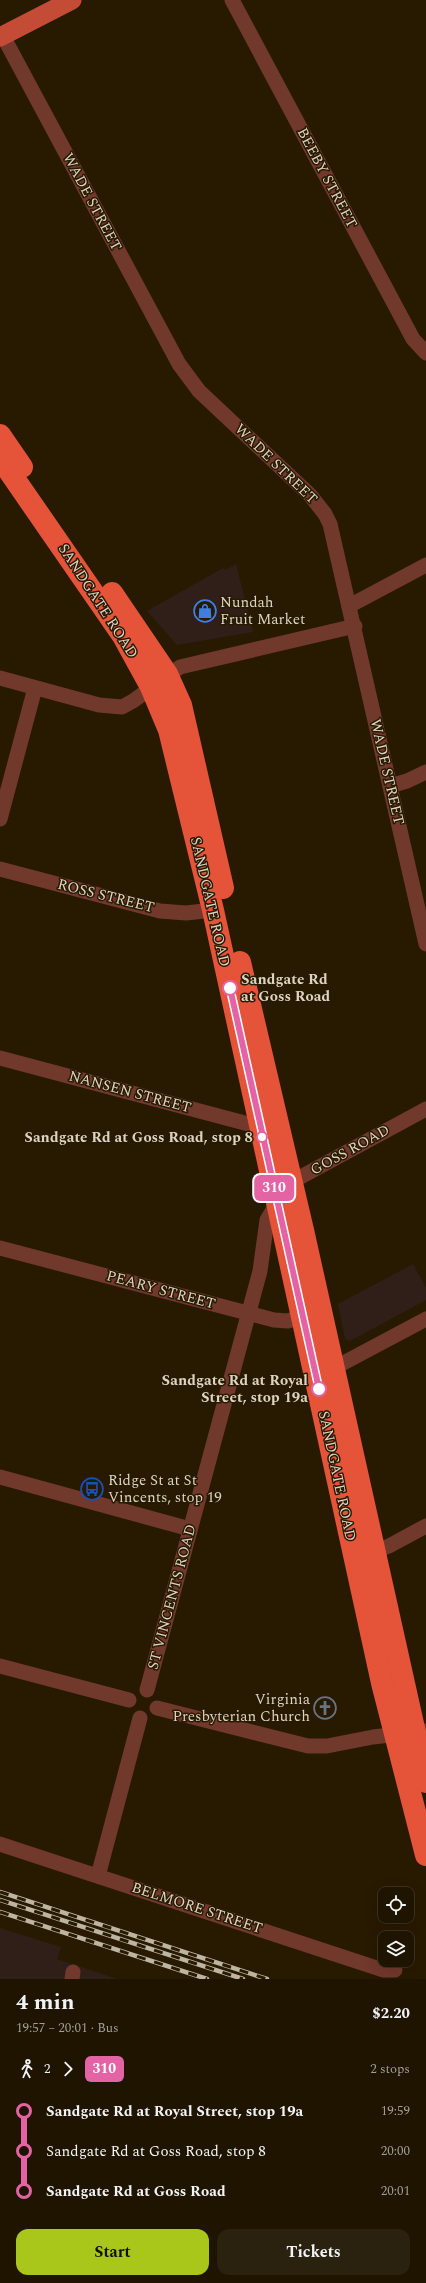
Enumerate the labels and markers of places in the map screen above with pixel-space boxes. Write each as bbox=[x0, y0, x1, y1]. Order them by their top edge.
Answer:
place label: Nundah Fruit Market bbox=[220, 591, 305, 631]
shop icon: Nundah Fruit Market bbox=[192, 598, 218, 624]
place label: Sandgate Rd at Goss Road bbox=[241, 968, 330, 1008]
marker: Sandgate Rd at Goss Road bbox=[222, 980, 238, 996]
place label: Sandgate Rd at Goss Road, stop 8 bbox=[24, 1126, 253, 1149]
marker: Sandgate Rd at Goss Road, stop 8 bbox=[256, 1131, 268, 1143]
place label: Sandgate Rd at Royal Street, stop 19a bbox=[161, 1369, 308, 1409]
marker: Sandgate Rd at Royal Street, stop 19a bbox=[311, 1381, 327, 1397]
place label: Ridge St at St Vincents, stop 19 bbox=[108, 1469, 222, 1509]
bus stop icon: Ridge St at St Vincents, stop 19 bbox=[79, 1476, 105, 1502]
place label: Virginia Presbyterian Church bbox=[172, 1688, 311, 1728]
church icon: Virginia Presbyterian Church bbox=[312, 1695, 338, 1721]

